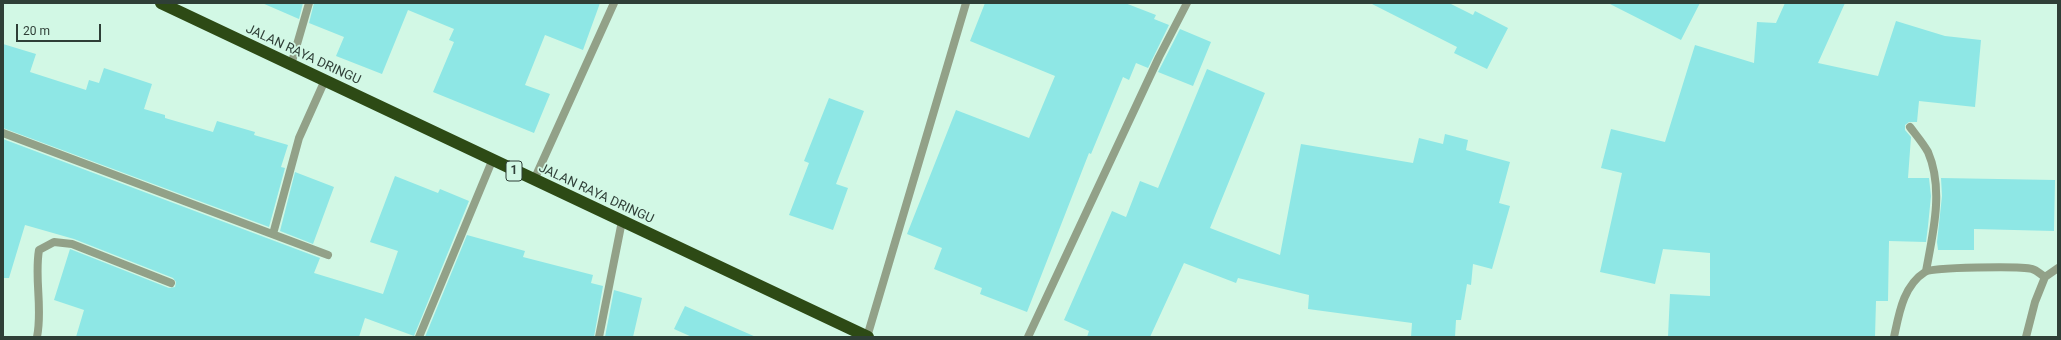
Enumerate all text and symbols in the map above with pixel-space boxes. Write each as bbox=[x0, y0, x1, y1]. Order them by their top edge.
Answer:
scale bar bbox=[18, 16, 103, 42]
street label: JALAN RAYA DRINGU bbox=[243, 22, 363, 88]
text: 20 m bbox=[23, 24, 50, 38]
road number: 1 bbox=[506, 161, 522, 181]
street label: JALAN RAYA DRINGU bbox=[536, 161, 656, 227]

